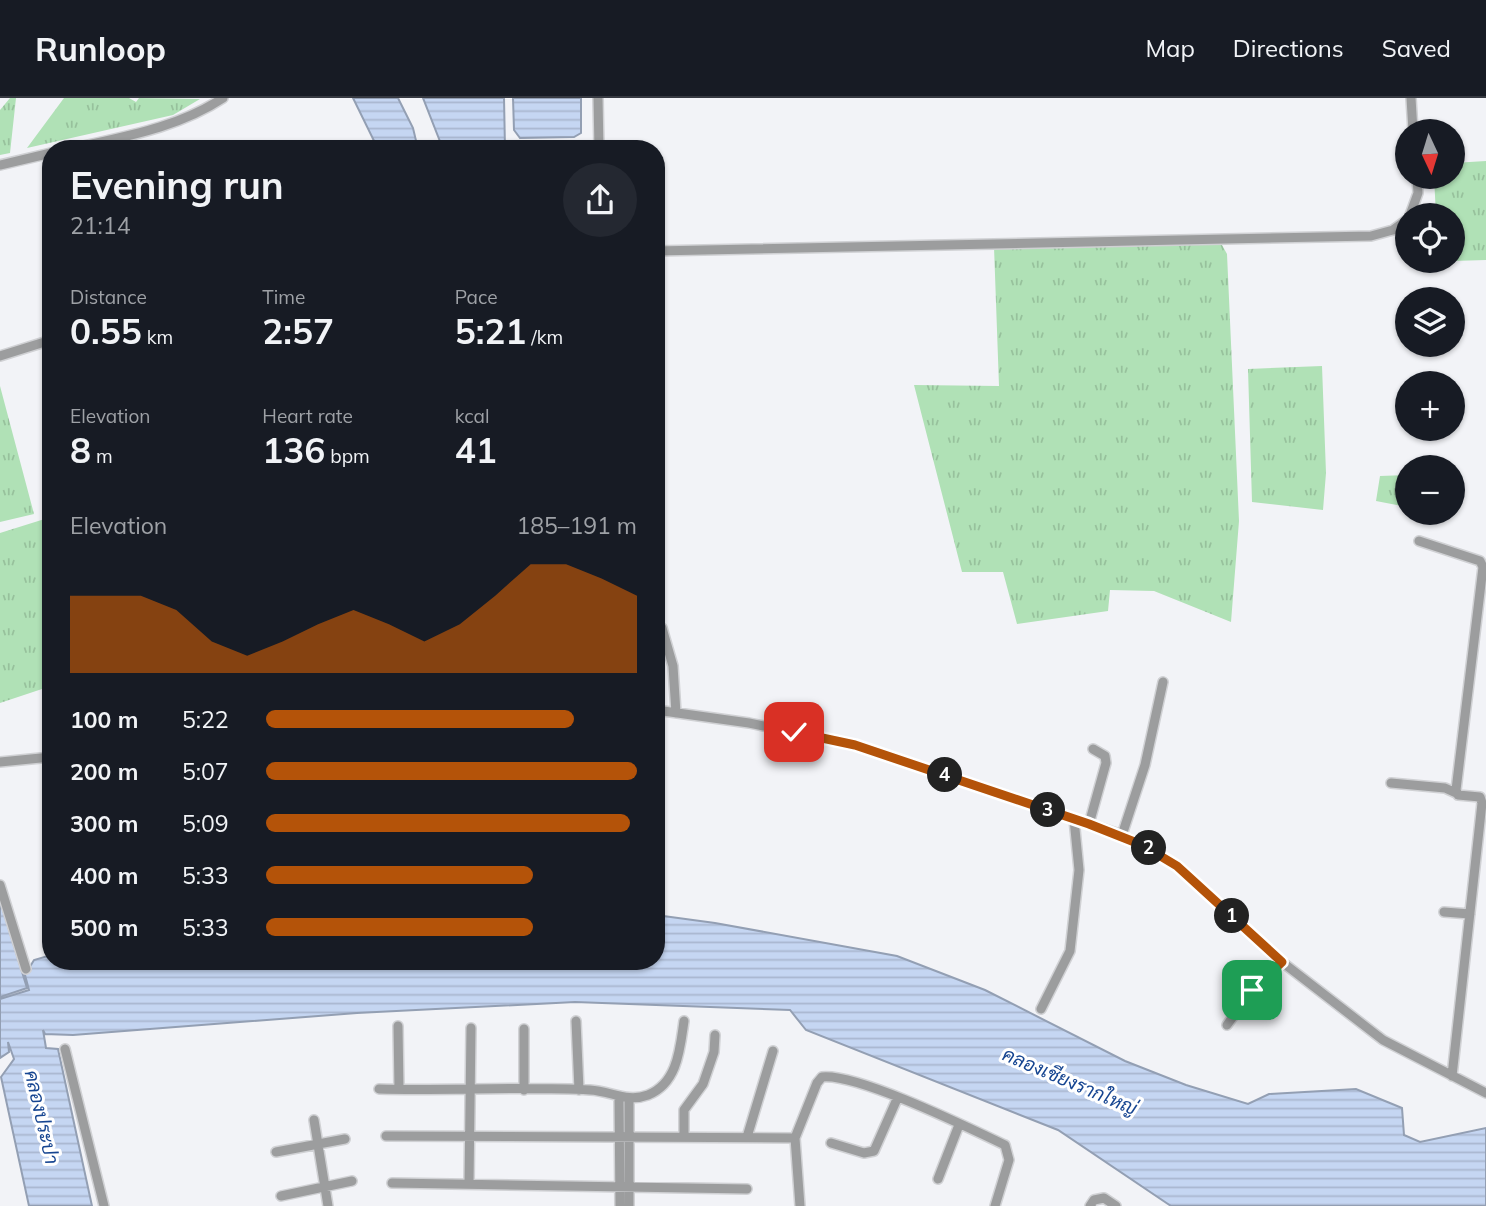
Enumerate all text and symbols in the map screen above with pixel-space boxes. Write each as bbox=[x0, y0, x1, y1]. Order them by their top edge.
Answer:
text: Runloop bbox=[35, 28, 166, 69]
text: Map bbox=[1145, 33, 1195, 63]
text: Directions bbox=[1233, 33, 1344, 63]
text: Saved bbox=[1382, 33, 1451, 63]
north arrow bbox=[1395, 119, 1465, 189]
map controls bbox=[1395, 119, 1465, 525]
text: Evening run bbox=[70, 161, 284, 209]
button: share bbox=[563, 163, 637, 237]
button: locate bbox=[1395, 203, 1465, 273]
text: 21:14 bbox=[70, 211, 130, 240]
text: Distance bbox=[70, 285, 147, 309]
text: Time bbox=[262, 285, 305, 309]
text: Pace bbox=[455, 285, 498, 309]
button: layers bbox=[1395, 287, 1465, 357]
text: 0.55 bbox=[70, 309, 142, 353]
text: 2:57 bbox=[262, 309, 334, 353]
text: 5:21 bbox=[455, 309, 526, 353]
text: km bbox=[142, 325, 173, 349]
text: /km bbox=[526, 325, 563, 349]
button: + bbox=[1395, 371, 1465, 441]
text: Elevation bbox=[70, 404, 150, 428]
text: Heart rate bbox=[262, 404, 353, 428]
text: kcal bbox=[455, 404, 489, 428]
text: 8 bbox=[70, 428, 91, 472]
text: 136 bbox=[262, 428, 325, 472]
text: 41 bbox=[455, 428, 497, 472]
text: m bbox=[91, 444, 113, 468]
text: bpm bbox=[325, 444, 370, 468]
button: − bbox=[1395, 455, 1465, 525]
text: Elevation bbox=[70, 511, 167, 540]
text: 185–191 m bbox=[516, 511, 637, 540]
pin bbox=[764, 702, 824, 762]
text: 100 m bbox=[70, 705, 138, 734]
text: 5:22 bbox=[182, 705, 229, 734]
icon: check bbox=[775, 713, 813, 751]
text: 200 m bbox=[70, 757, 138, 786]
text: 5:07 bbox=[182, 757, 229, 786]
pin: 4 bbox=[928, 758, 962, 792]
text: 4 bbox=[939, 762, 950, 786]
pin: 3 bbox=[1030, 792, 1066, 828]
text: 3 bbox=[1042, 797, 1053, 821]
text: 300 m bbox=[70, 809, 138, 838]
text: 5:09 bbox=[182, 809, 229, 838]
pin: 2 bbox=[1132, 830, 1166, 866]
text: 2 bbox=[1143, 835, 1154, 859]
text: 400 m bbox=[70, 861, 138, 890]
text: 5:33 bbox=[182, 861, 229, 890]
pin: 1 bbox=[1214, 898, 1250, 934]
text: 1 bbox=[1226, 903, 1237, 927]
text: 500 m bbox=[70, 913, 138, 942]
text: 5:33 bbox=[182, 913, 229, 942]
pin bbox=[1222, 960, 1282, 1020]
icon: arrive bbox=[1233, 971, 1271, 1009]
water label: คลองเชียงรากใหญ่ bbox=[999, 1042, 1142, 1121]
water label: คลองประปา bbox=[20, 1068, 64, 1166]

